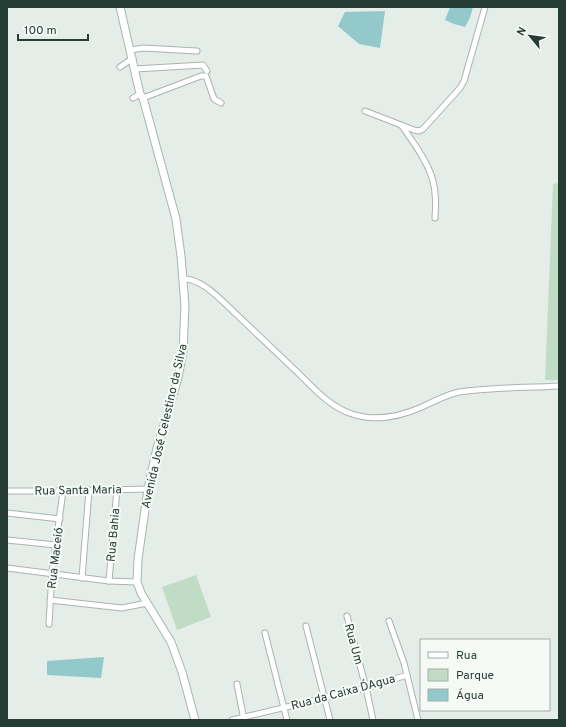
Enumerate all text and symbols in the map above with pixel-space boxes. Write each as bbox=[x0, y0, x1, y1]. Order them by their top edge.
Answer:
scale bar bbox=[18, 16, 88, 42]
north arrow bbox=[510, 16, 550, 56]
text: 100 m bbox=[24, 23, 57, 39]
text: N bbox=[514, 25, 530, 38]
street label: Avenida José Celestino da Silva bbox=[138, 342, 192, 510]
street label: Rua Santa Maria bbox=[34, 482, 122, 500]
street label: Rua Bahia bbox=[104, 507, 124, 563]
street label: Rua Maceió bbox=[44, 526, 68, 590]
street label: Rua Um bbox=[340, 622, 366, 667]
legend bbox=[420, 639, 550, 711]
text: Rua bbox=[456, 648, 477, 664]
text: Parque bbox=[456, 668, 494, 684]
street label: Rua da Caixa D´Agua bbox=[289, 671, 397, 715]
text: Água bbox=[456, 688, 484, 704]

